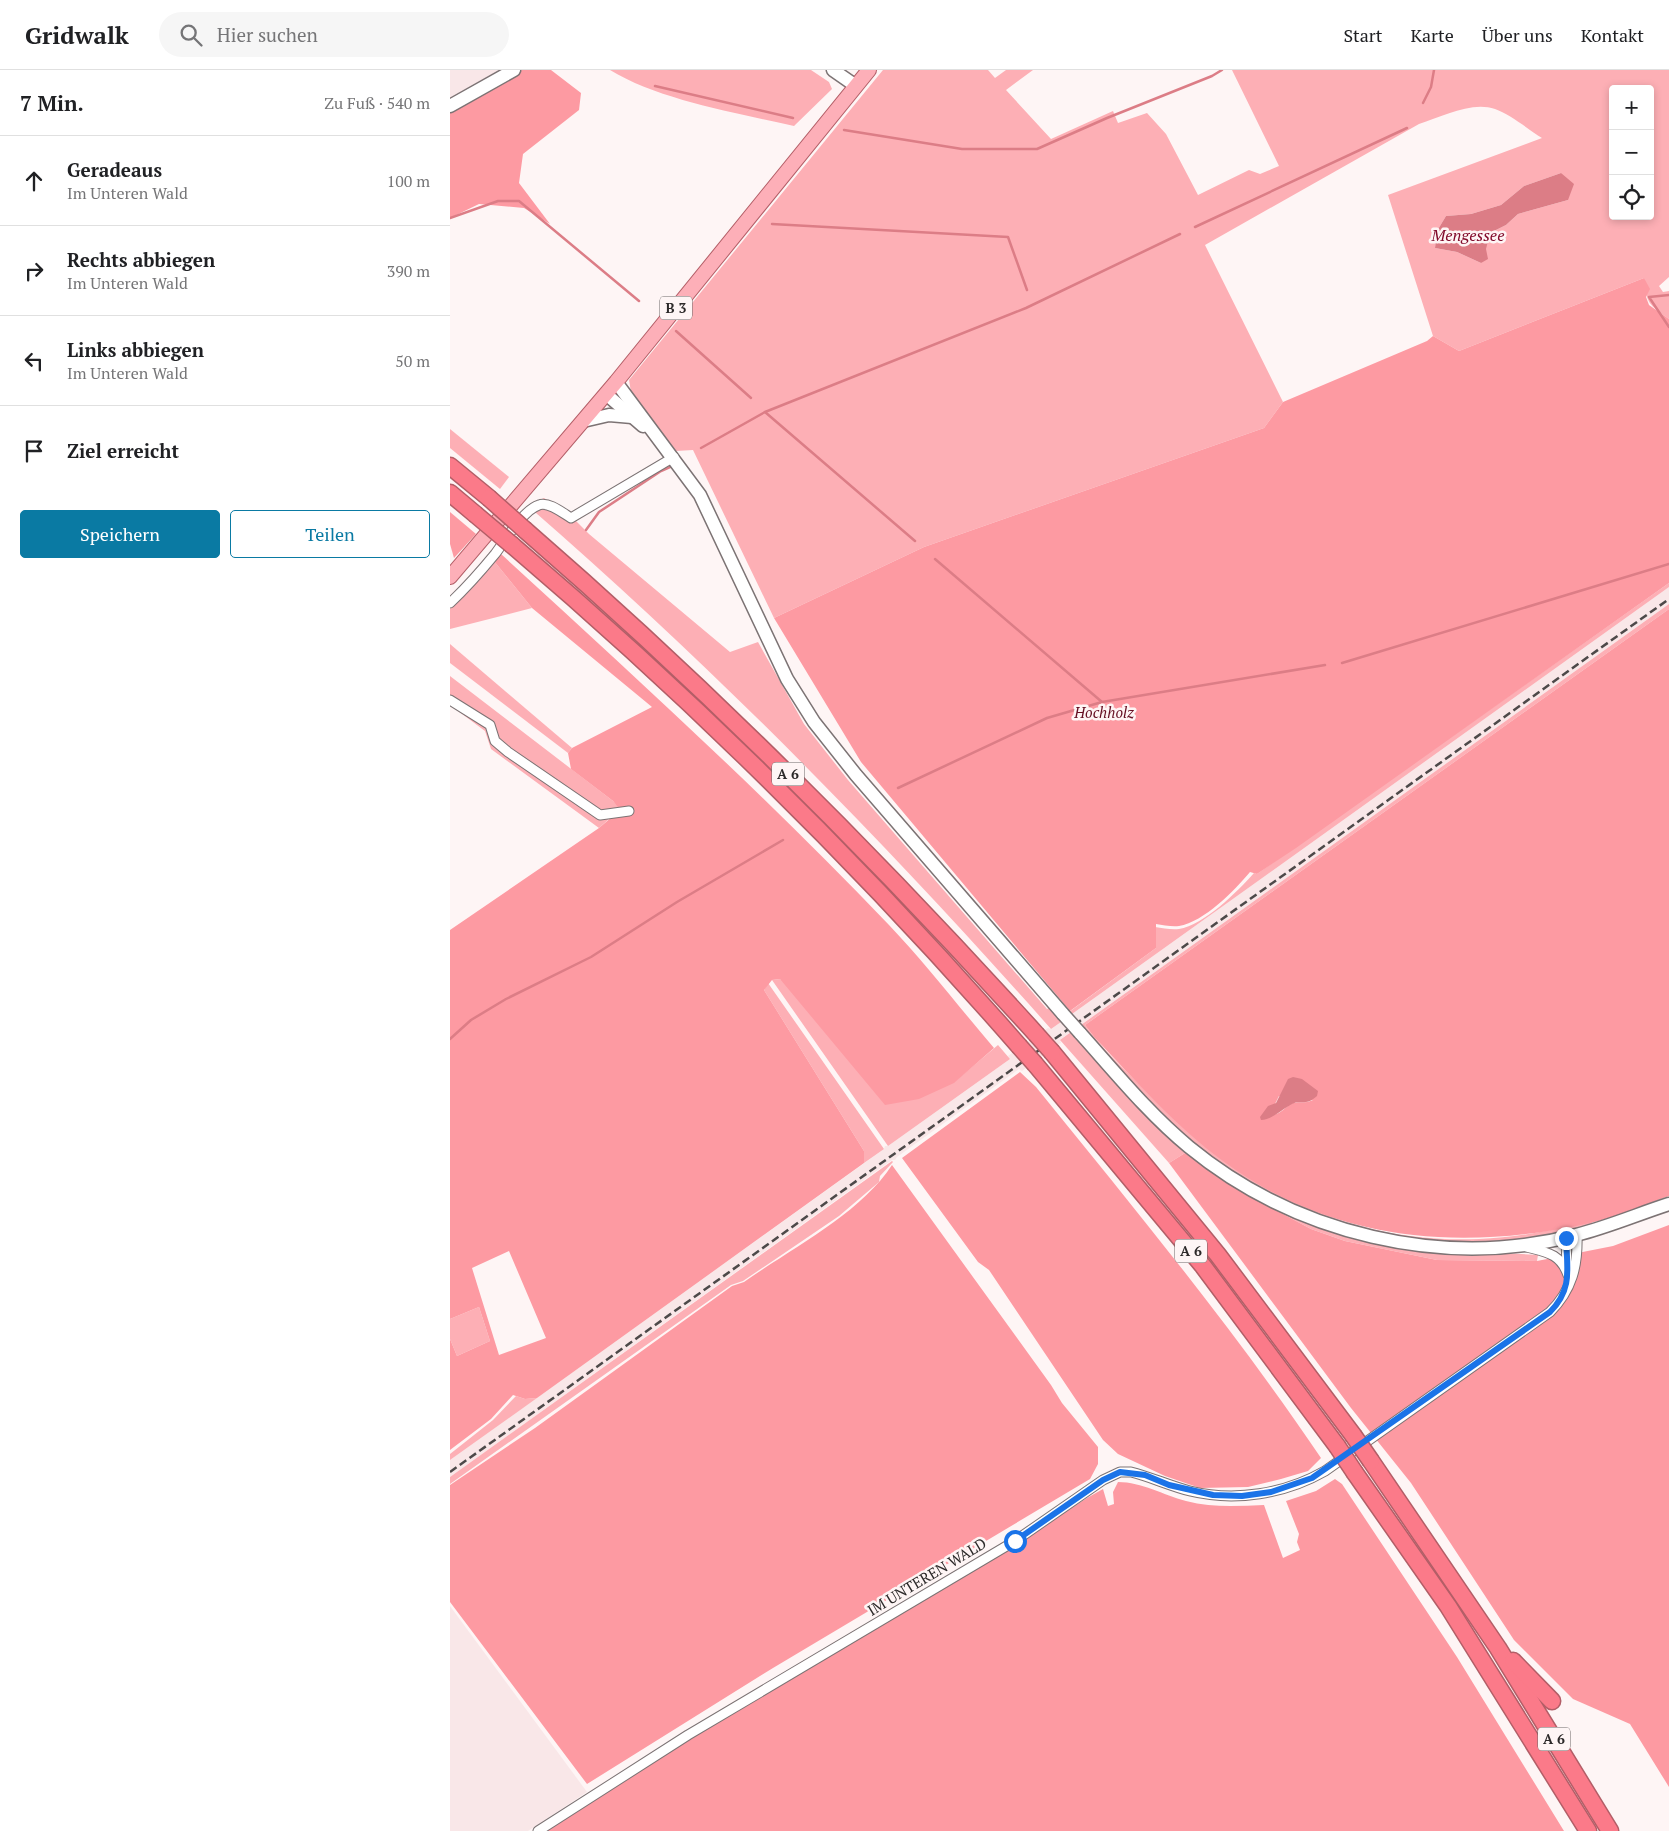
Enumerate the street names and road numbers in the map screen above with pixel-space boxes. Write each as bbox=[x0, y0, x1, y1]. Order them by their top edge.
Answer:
road number: B 3 bbox=[660, 297, 692, 320]
road number: A 6 bbox=[772, 762, 804, 786]
road number: A 6 bbox=[1175, 1240, 1207, 1262]
street label: IM UNTEREN WALD bbox=[863, 1533, 990, 1620]
road number: A 6 bbox=[1538, 1728, 1570, 1750]

